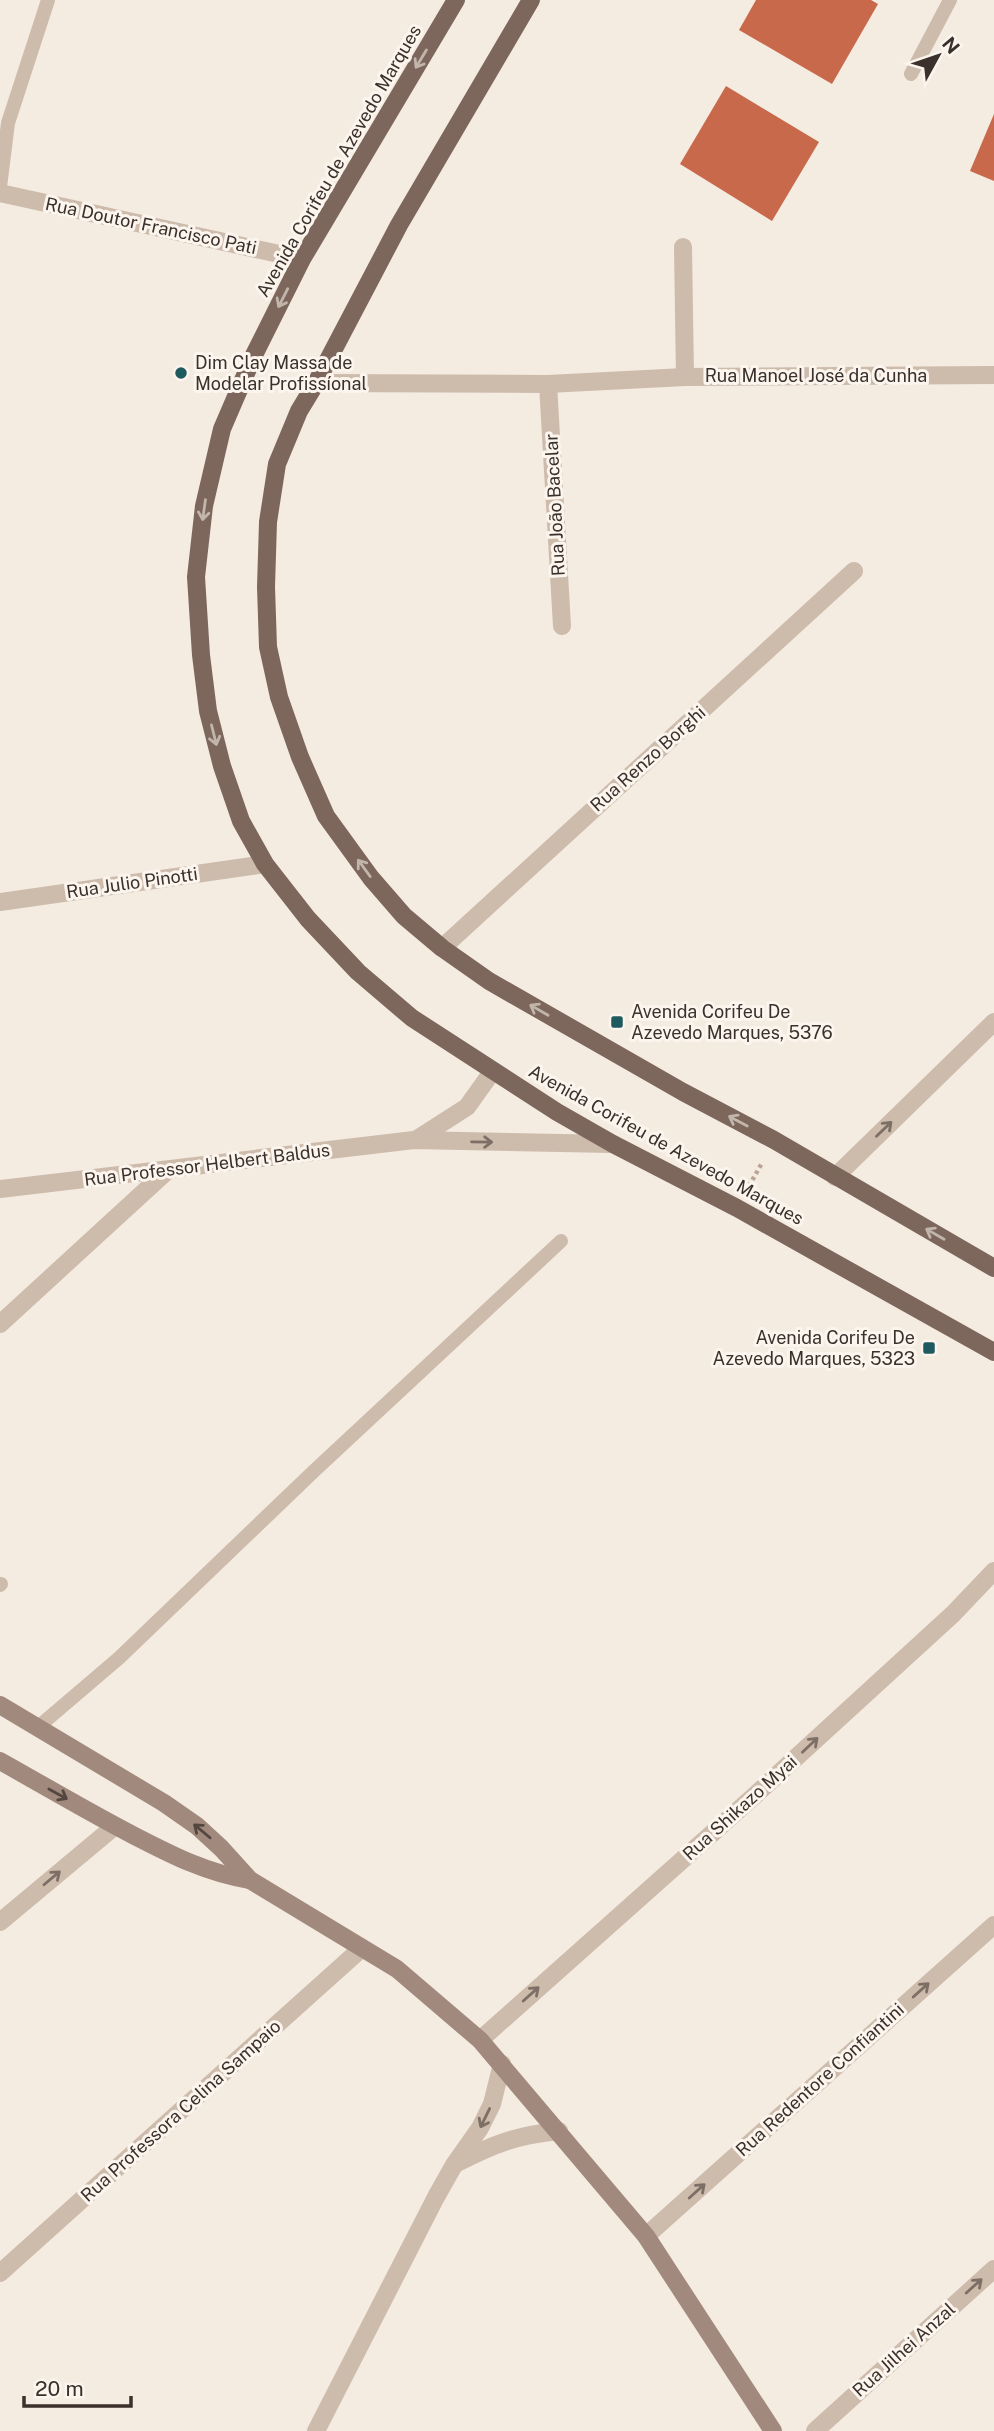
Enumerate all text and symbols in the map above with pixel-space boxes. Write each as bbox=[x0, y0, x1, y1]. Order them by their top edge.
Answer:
street label: Avenida Corifeu de Azevedo Marques bbox=[252, 21, 425, 300]
north arrow bbox=[903, 21, 973, 91]
text: N bbox=[938, 32, 964, 58]
one-way arrow bbox=[414, 48, 428, 68]
street label: Rua Doutor Francisco Pati bbox=[43, 193, 259, 258]
one-way arrow bbox=[275, 287, 289, 308]
place label: Dim Clay Massa de Modelar Profissíonal bbox=[195, 352, 367, 394]
marker: Dim Clay Massa de Modelar Profissíonal bbox=[173, 365, 189, 381]
street label: Rua Manoel José da Cunha bbox=[705, 365, 927, 386]
street label: Rua João Bacelar bbox=[540, 433, 569, 577]
one-way arrow bbox=[197, 498, 210, 521]
street label: Rua Renzo Borghi bbox=[586, 702, 709, 816]
one-way arrow bbox=[208, 724, 221, 746]
one-way arrow bbox=[357, 859, 371, 878]
street label: Rua Julio Pinotti bbox=[65, 863, 199, 902]
place label: Avenida Corifeu De Azevedo Marques, 5376 bbox=[631, 1001, 833, 1043]
one-way arrow bbox=[529, 1003, 550, 1016]
marker: Avenida Corifeu De Azevedo Marques, 5376 bbox=[609, 1014, 625, 1030]
street label: Avenida Corifeu de Azevedo Marques bbox=[525, 1060, 807, 1229]
one-way arrow bbox=[728, 1114, 748, 1128]
one-way arrow bbox=[875, 1120, 892, 1137]
one-way arrow bbox=[470, 1135, 493, 1149]
street label: Rua Professor Helbert Baldus bbox=[83, 1139, 331, 1190]
one-way arrow bbox=[925, 1227, 946, 1240]
place label: Avenida Corifeu De Azevedo Marques, 5323 bbox=[713, 1327, 915, 1369]
marker: Avenida Corifeu De Azevedo Marques, 5323 bbox=[921, 1340, 937, 1356]
one-way arrow bbox=[801, 1736, 818, 1753]
street label: Rua Shikazo Myai bbox=[678, 1751, 801, 1864]
one-way arrow bbox=[47, 1787, 67, 1801]
one-way arrow bbox=[193, 1823, 211, 1839]
one-way arrow bbox=[43, 1870, 61, 1886]
one-way arrow bbox=[912, 1982, 930, 1998]
one-way arrow bbox=[522, 1986, 540, 2002]
street label: Rua Redentore Confiantini bbox=[731, 1999, 908, 2161]
street label: Rua Professora Celina Sampaio bbox=[76, 2015, 285, 2206]
one-way arrow bbox=[478, 2107, 492, 2128]
one-way arrow bbox=[688, 2183, 706, 2199]
one-way arrow bbox=[965, 2278, 983, 2294]
street label: Rua Jilhei Anzal bbox=[848, 2298, 959, 2401]
scale bar bbox=[24, 2364, 131, 2408]
text: 20 m bbox=[35, 2376, 84, 2401]

